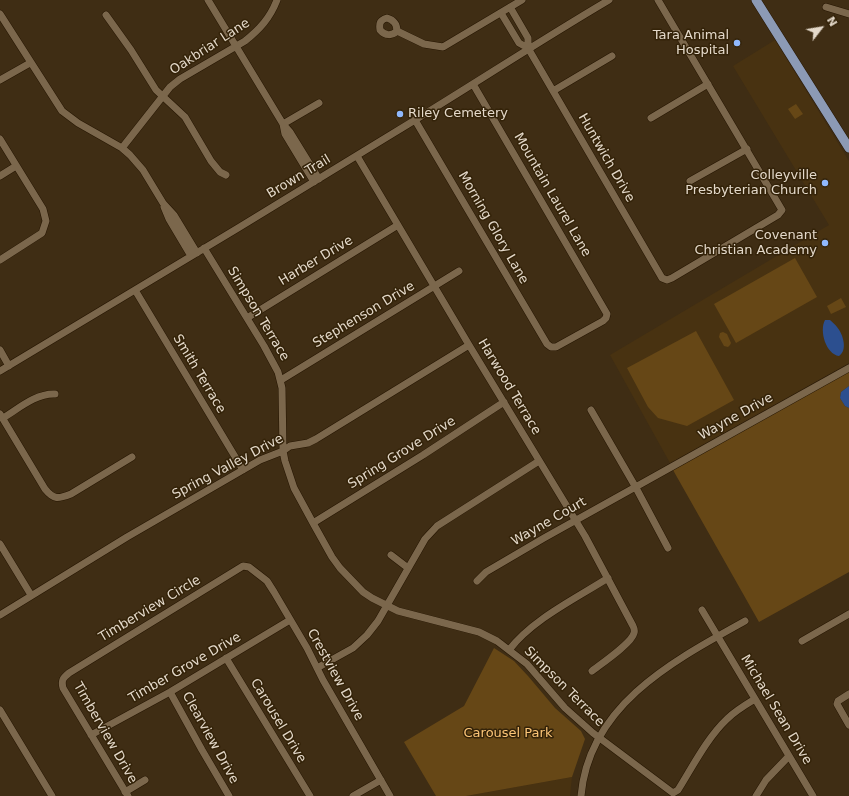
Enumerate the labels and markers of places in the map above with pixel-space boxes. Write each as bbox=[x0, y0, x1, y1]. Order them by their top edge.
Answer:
place label: Tara Animal Hospital bbox=[653, 28, 729, 59]
marker: Tara Animal Hospital bbox=[732, 38, 742, 48]
place label: Riley Cemetery bbox=[408, 106, 508, 122]
marker: Riley Cemetery bbox=[395, 109, 405, 119]
place label: Colleyville Presbyterian Church bbox=[685, 168, 817, 199]
marker: Colleyville Presbyterian Church bbox=[820, 178, 830, 188]
place label: Covenant Christian Academy bbox=[695, 228, 817, 259]
marker: Covenant Christian Academy bbox=[820, 238, 830, 248]

